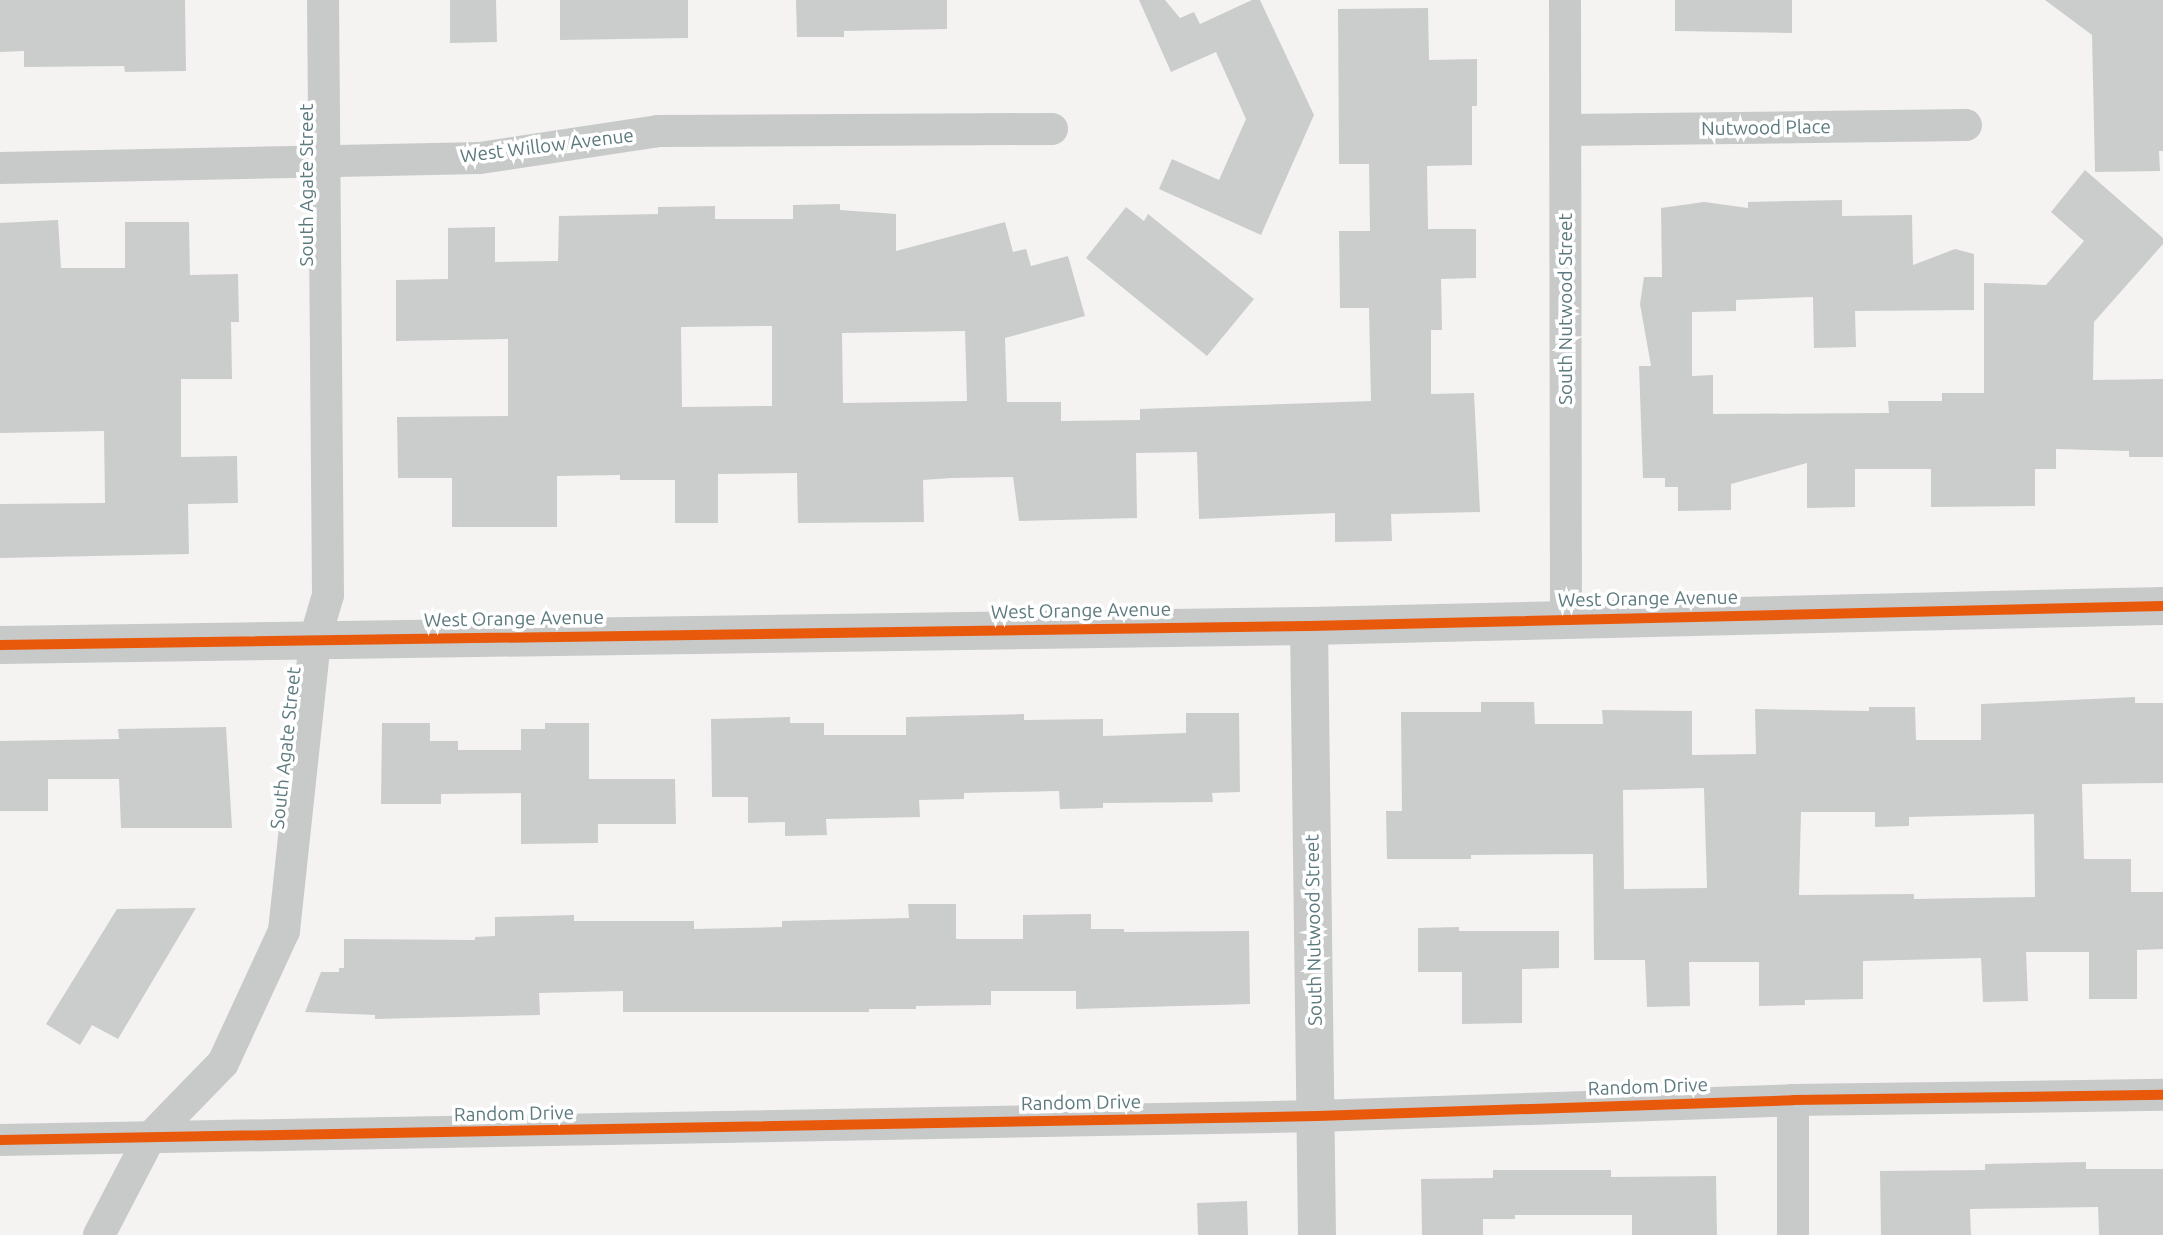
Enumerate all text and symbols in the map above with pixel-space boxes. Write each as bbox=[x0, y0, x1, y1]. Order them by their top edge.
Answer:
street label: South Agate Street bbox=[296, 104, 318, 266]
street label: Nutwood Place bbox=[1701, 115, 1831, 141]
street label: West Willow Avenue bbox=[459, 124, 635, 168]
street label: South Nutwood Street bbox=[1555, 213, 1577, 405]
street label: West Orange Avenue bbox=[1558, 586, 1738, 612]
street label: West Orange Avenue bbox=[991, 598, 1171, 624]
street label: West Orange Avenue bbox=[424, 606, 604, 632]
street label: South Agate Street bbox=[266, 666, 306, 830]
street label: South Nutwood Street bbox=[1301, 834, 1327, 1026]
street label: Random Drive bbox=[1587, 1074, 1709, 1100]
street label: Random Drive bbox=[1021, 1091, 1141, 1115]
street label: Random Drive bbox=[454, 1102, 574, 1126]

